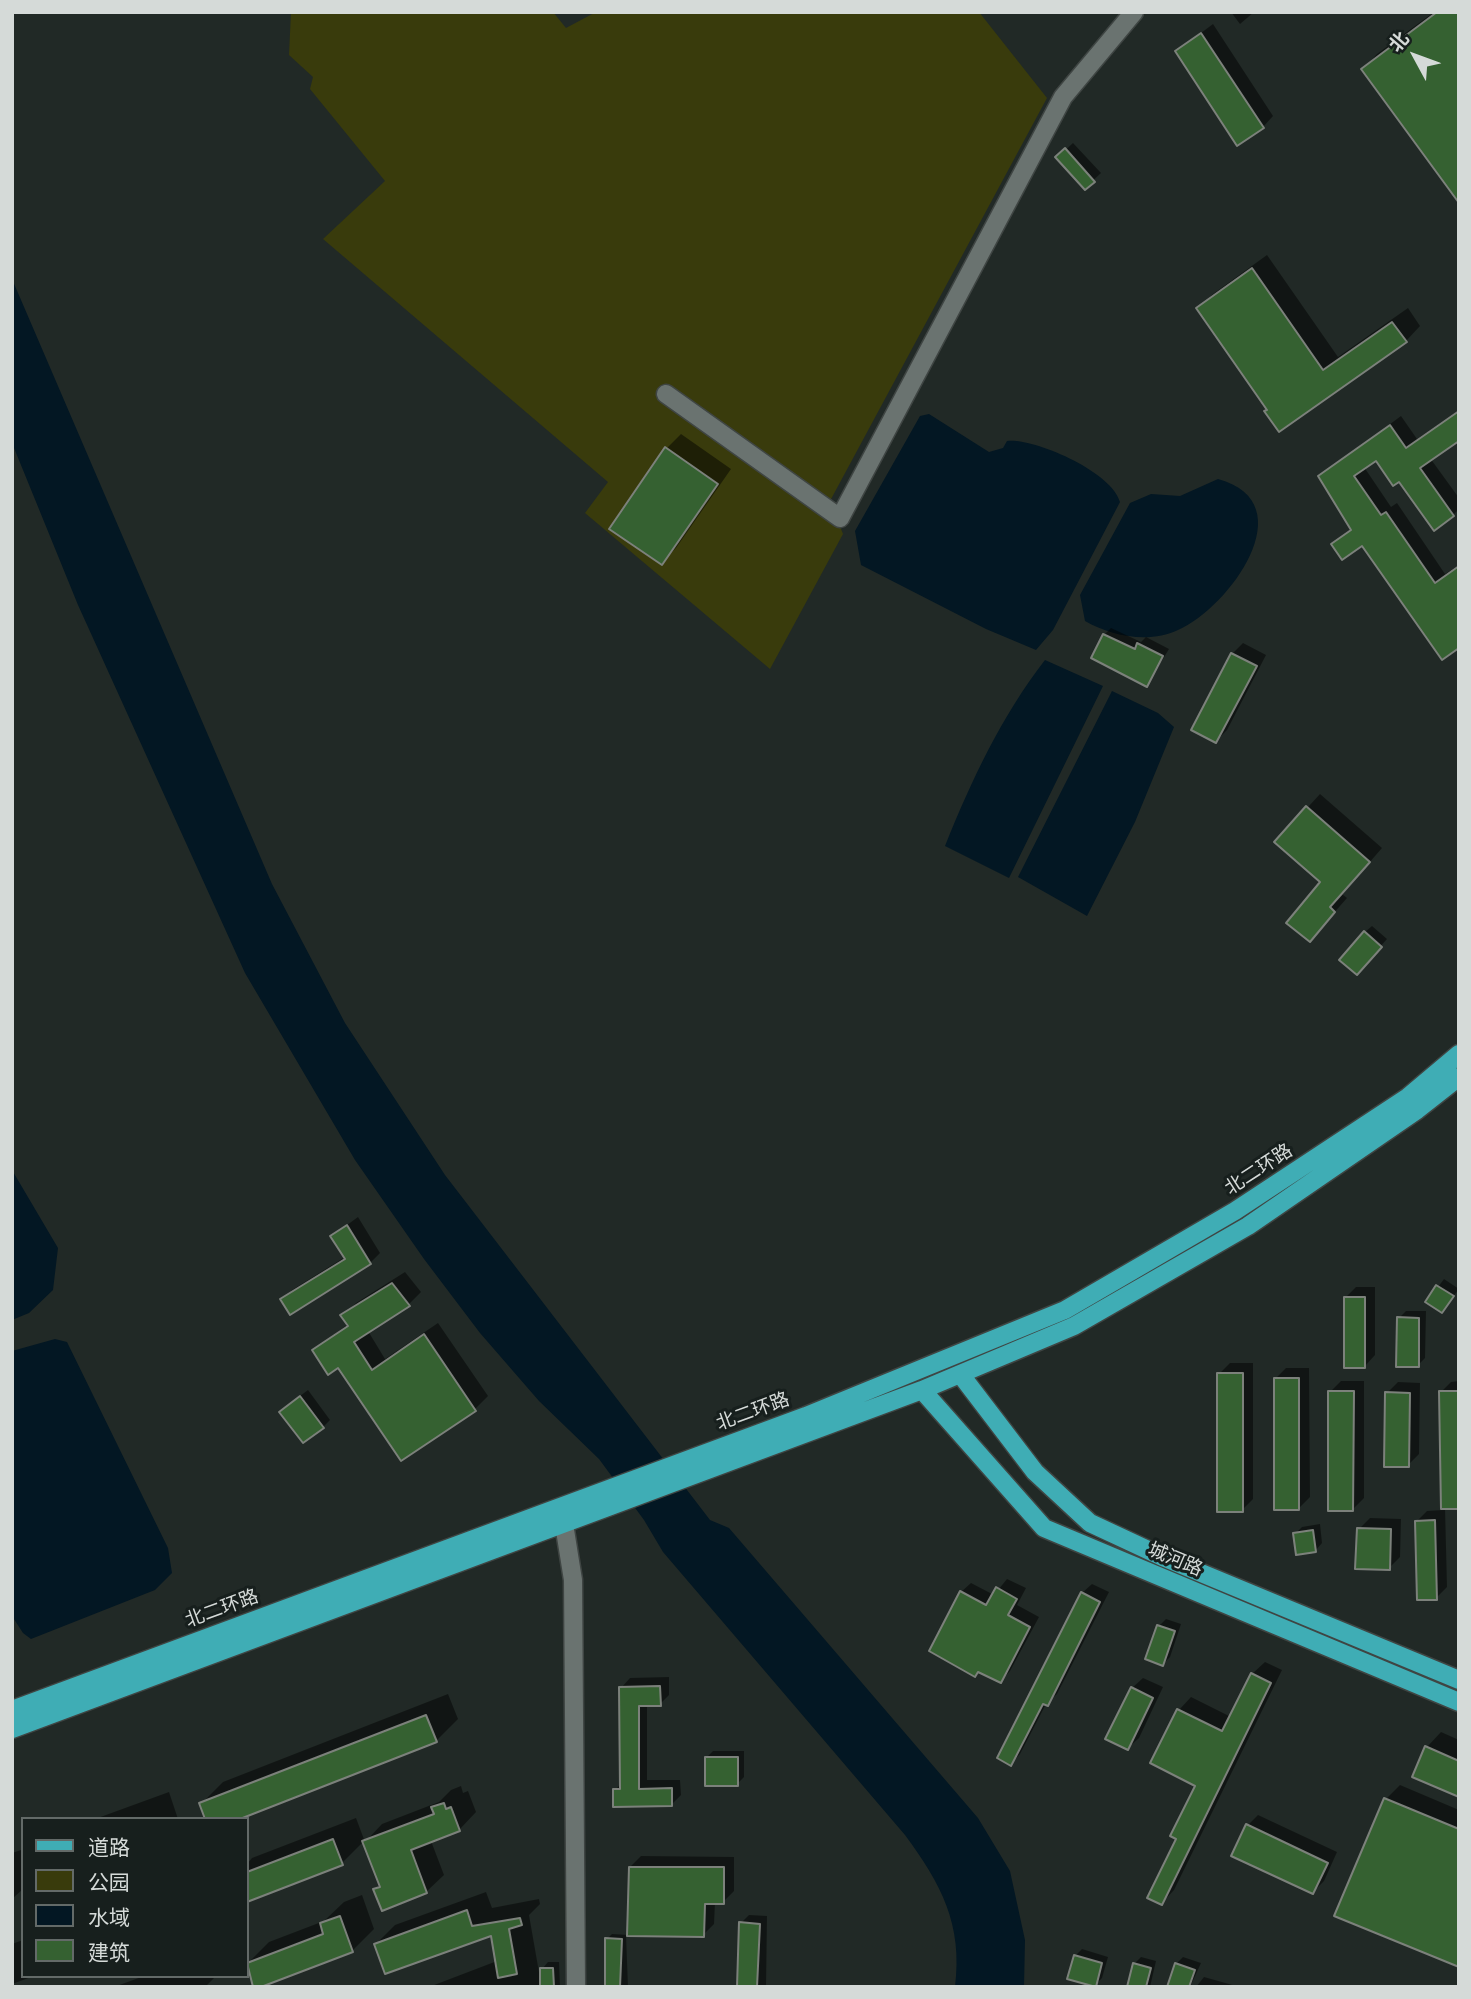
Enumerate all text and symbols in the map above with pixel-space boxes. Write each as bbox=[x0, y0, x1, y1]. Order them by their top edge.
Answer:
north arrow bbox=[1380, 21, 1450, 91]
text: 北 bbox=[1384, 27, 1414, 57]
street label: 北二环路 bbox=[1221, 1140, 1297, 1200]
street label: 北二环路 bbox=[713, 1388, 793, 1436]
street label: 城河路 bbox=[1144, 1538, 1206, 1582]
street label: 北二环路 bbox=[182, 1585, 262, 1633]
legend bbox=[21, 1817, 248, 1978]
text: 道路 bbox=[88, 1835, 130, 1861]
text: 公园 bbox=[88, 1870, 130, 1896]
text: 水域 bbox=[88, 1905, 130, 1931]
text: 建筑 bbox=[88, 1940, 130, 1966]

